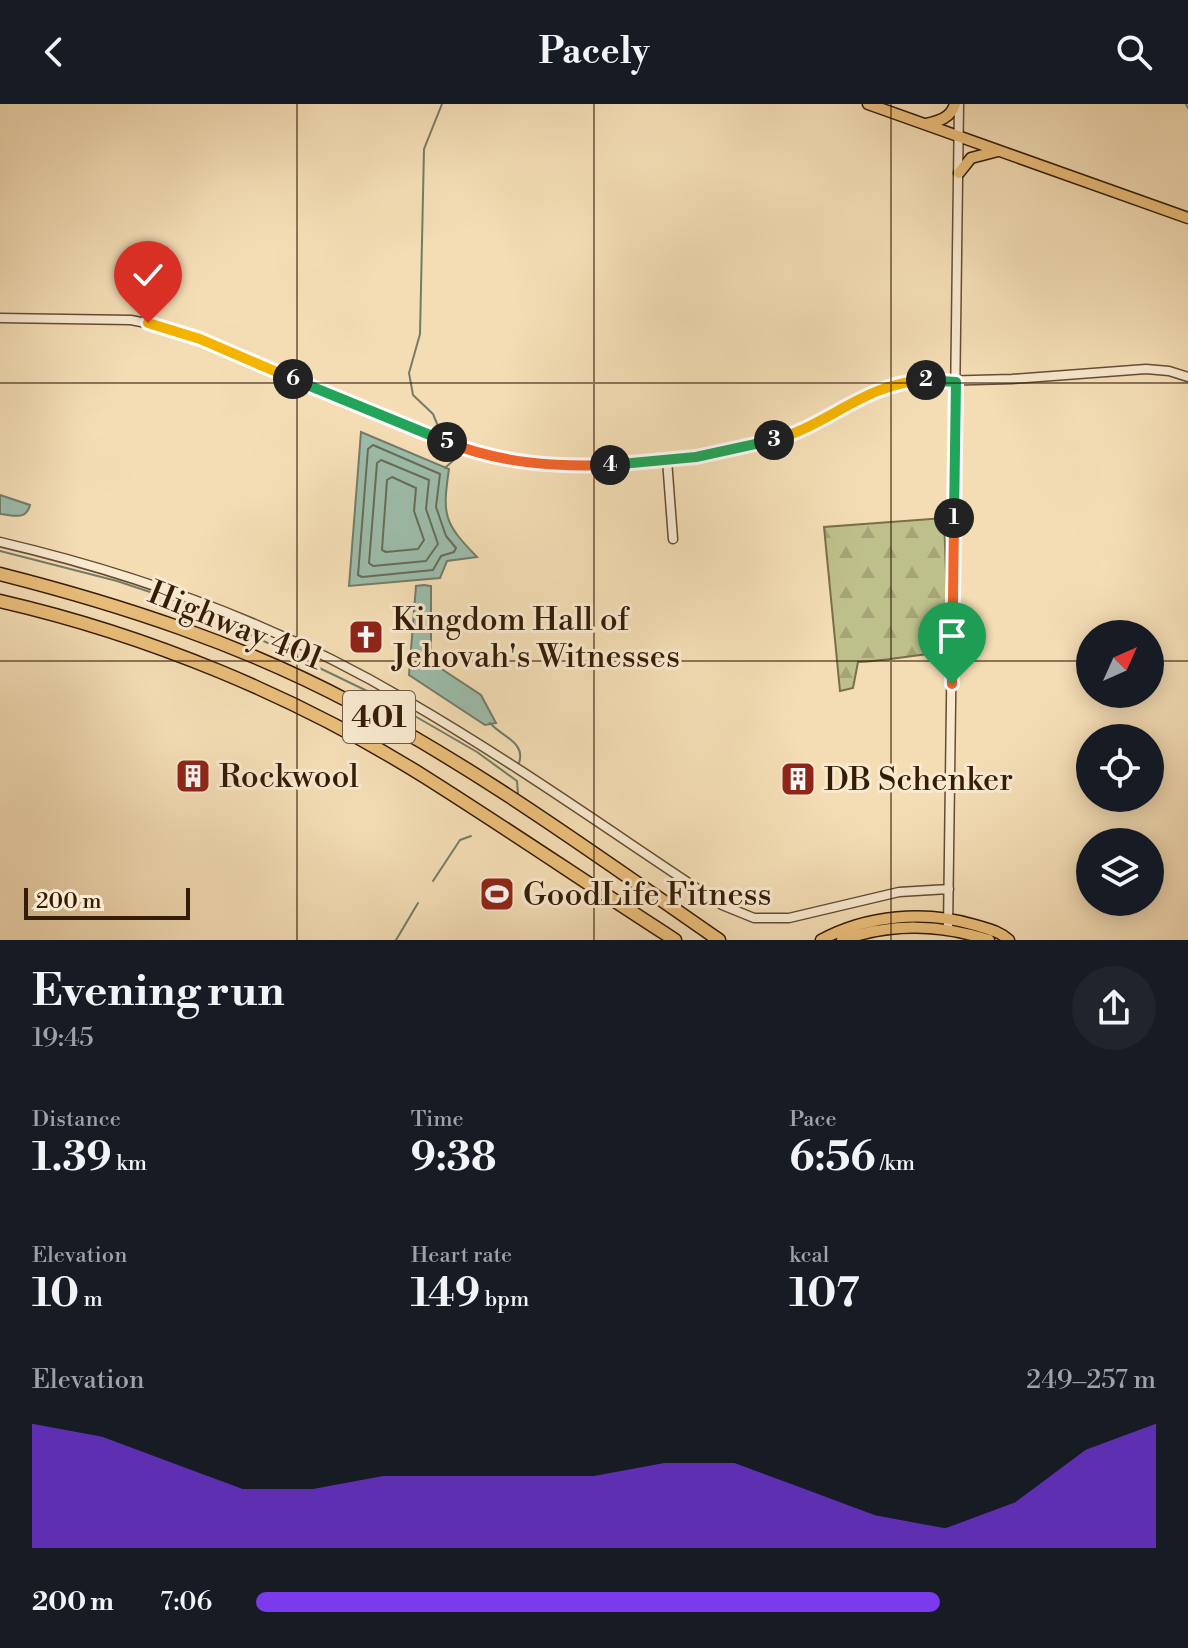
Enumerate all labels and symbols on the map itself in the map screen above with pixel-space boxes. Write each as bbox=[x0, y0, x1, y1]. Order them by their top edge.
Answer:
pin bbox=[114, 241, 182, 323]
pin: 6 bbox=[273, 359, 313, 399]
pin: 2 bbox=[906, 360, 946, 400]
pin: 3 bbox=[754, 420, 794, 460]
pin: 5 bbox=[427, 422, 467, 462]
pin: 4 bbox=[590, 445, 630, 485]
pin: 1 bbox=[934, 498, 974, 538]
street label: Highway 401 bbox=[142, 573, 329, 679]
place label: Kingdom Hall of Jehovah's Witnesses bbox=[391, 600, 680, 677]
pin bbox=[918, 602, 986, 684]
church icon: Kingdom Hall of Jehovah's Witnesses bbox=[347, 618, 385, 656]
north arrow bbox=[1076, 620, 1164, 708]
road number: 401 bbox=[343, 691, 415, 743]
building icon: Rockwool bbox=[174, 757, 212, 795]
place label: Rockwool bbox=[219, 757, 359, 797]
building icon: DB Schenker bbox=[779, 760, 817, 798]
place label: DB Schenker bbox=[824, 760, 1013, 800]
sports icon: GoodLife Fitness bbox=[478, 875, 516, 913]
place label: GoodLife Fitness bbox=[523, 875, 772, 915]
scale bar bbox=[24, 884, 190, 920]

